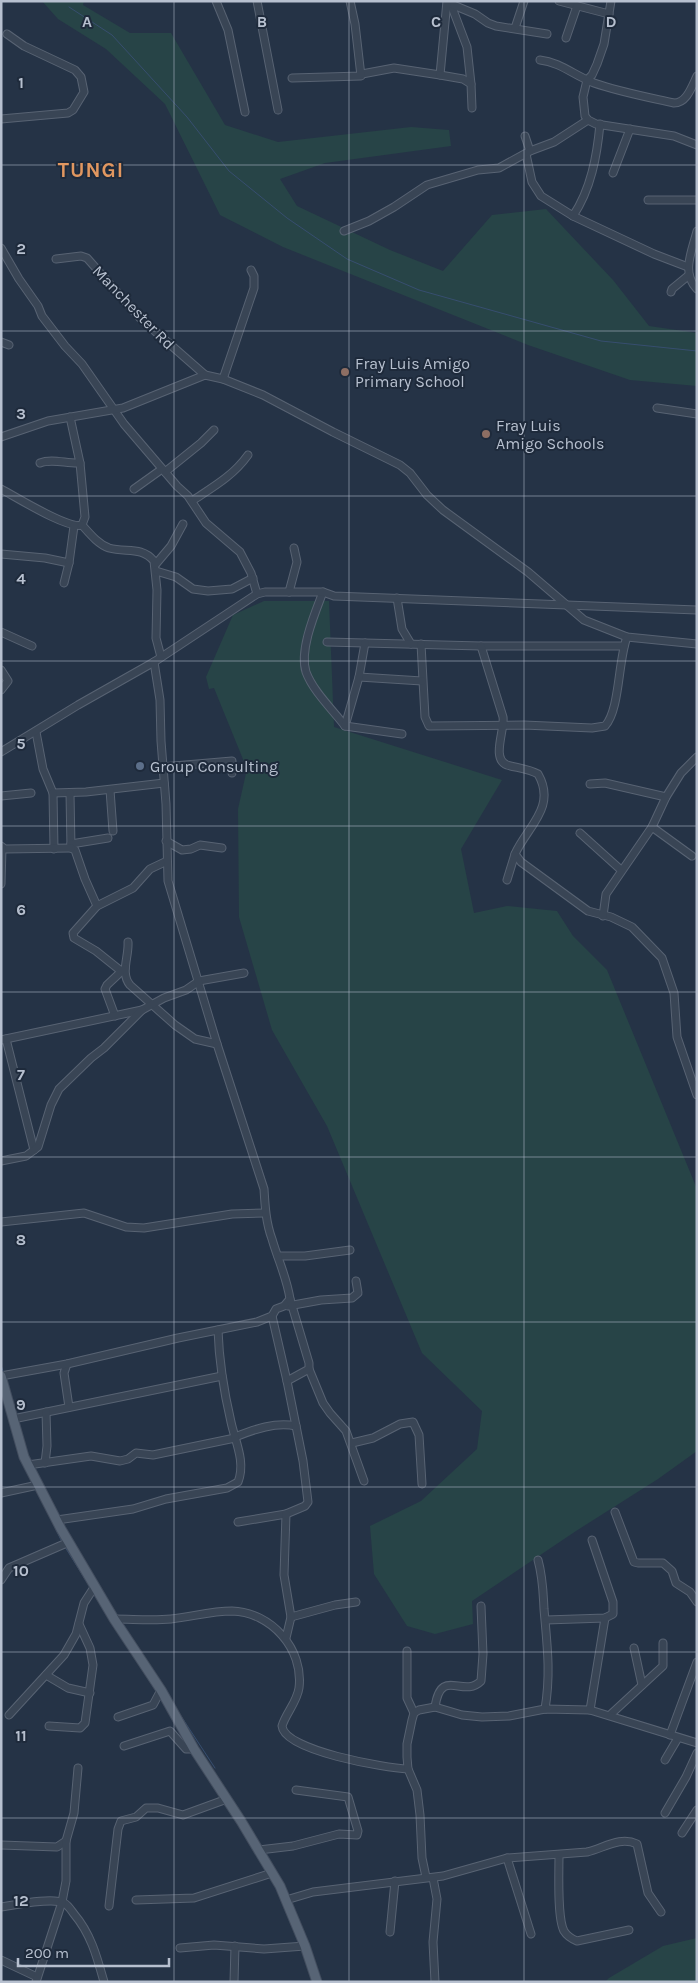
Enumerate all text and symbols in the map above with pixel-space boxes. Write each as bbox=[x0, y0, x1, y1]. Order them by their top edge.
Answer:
text: A bbox=[82, 12, 92, 31]
text: B bbox=[257, 12, 267, 31]
text: C bbox=[431, 12, 441, 31]
text: D bbox=[606, 12, 617, 31]
text: 1 bbox=[18, 73, 24, 92]
district label: TUNGI bbox=[58, 158, 124, 182]
text: 2 bbox=[16, 239, 26, 258]
street label: Manchester Rd bbox=[89, 261, 179, 353]
place label: Fray Luis Amigo Primary School bbox=[355, 354, 470, 391]
marker: Fray Luis Amigo Primary School bbox=[339, 366, 351, 378]
text: 3 bbox=[16, 404, 26, 423]
place label: Fray Luis Amigo Schools bbox=[496, 416, 604, 453]
marker: Fray Luis Amigo Schools bbox=[480, 428, 492, 440]
text: 4 bbox=[16, 569, 26, 588]
text: 5 bbox=[16, 734, 26, 753]
place label: Group Consulting bbox=[150, 757, 278, 776]
marker: Group Consulting bbox=[134, 760, 146, 772]
text: 6 bbox=[16, 900, 26, 919]
text: 7 bbox=[17, 1065, 25, 1084]
text: 8 bbox=[16, 1230, 26, 1249]
text: 9 bbox=[16, 1395, 26, 1414]
text: 10 bbox=[13, 1561, 29, 1580]
text: 11 bbox=[15, 1726, 27, 1745]
text: 12 bbox=[13, 1891, 29, 1910]
scale bar bbox=[18, 1936, 169, 1968]
text: 200 m bbox=[25, 1944, 69, 1962]

